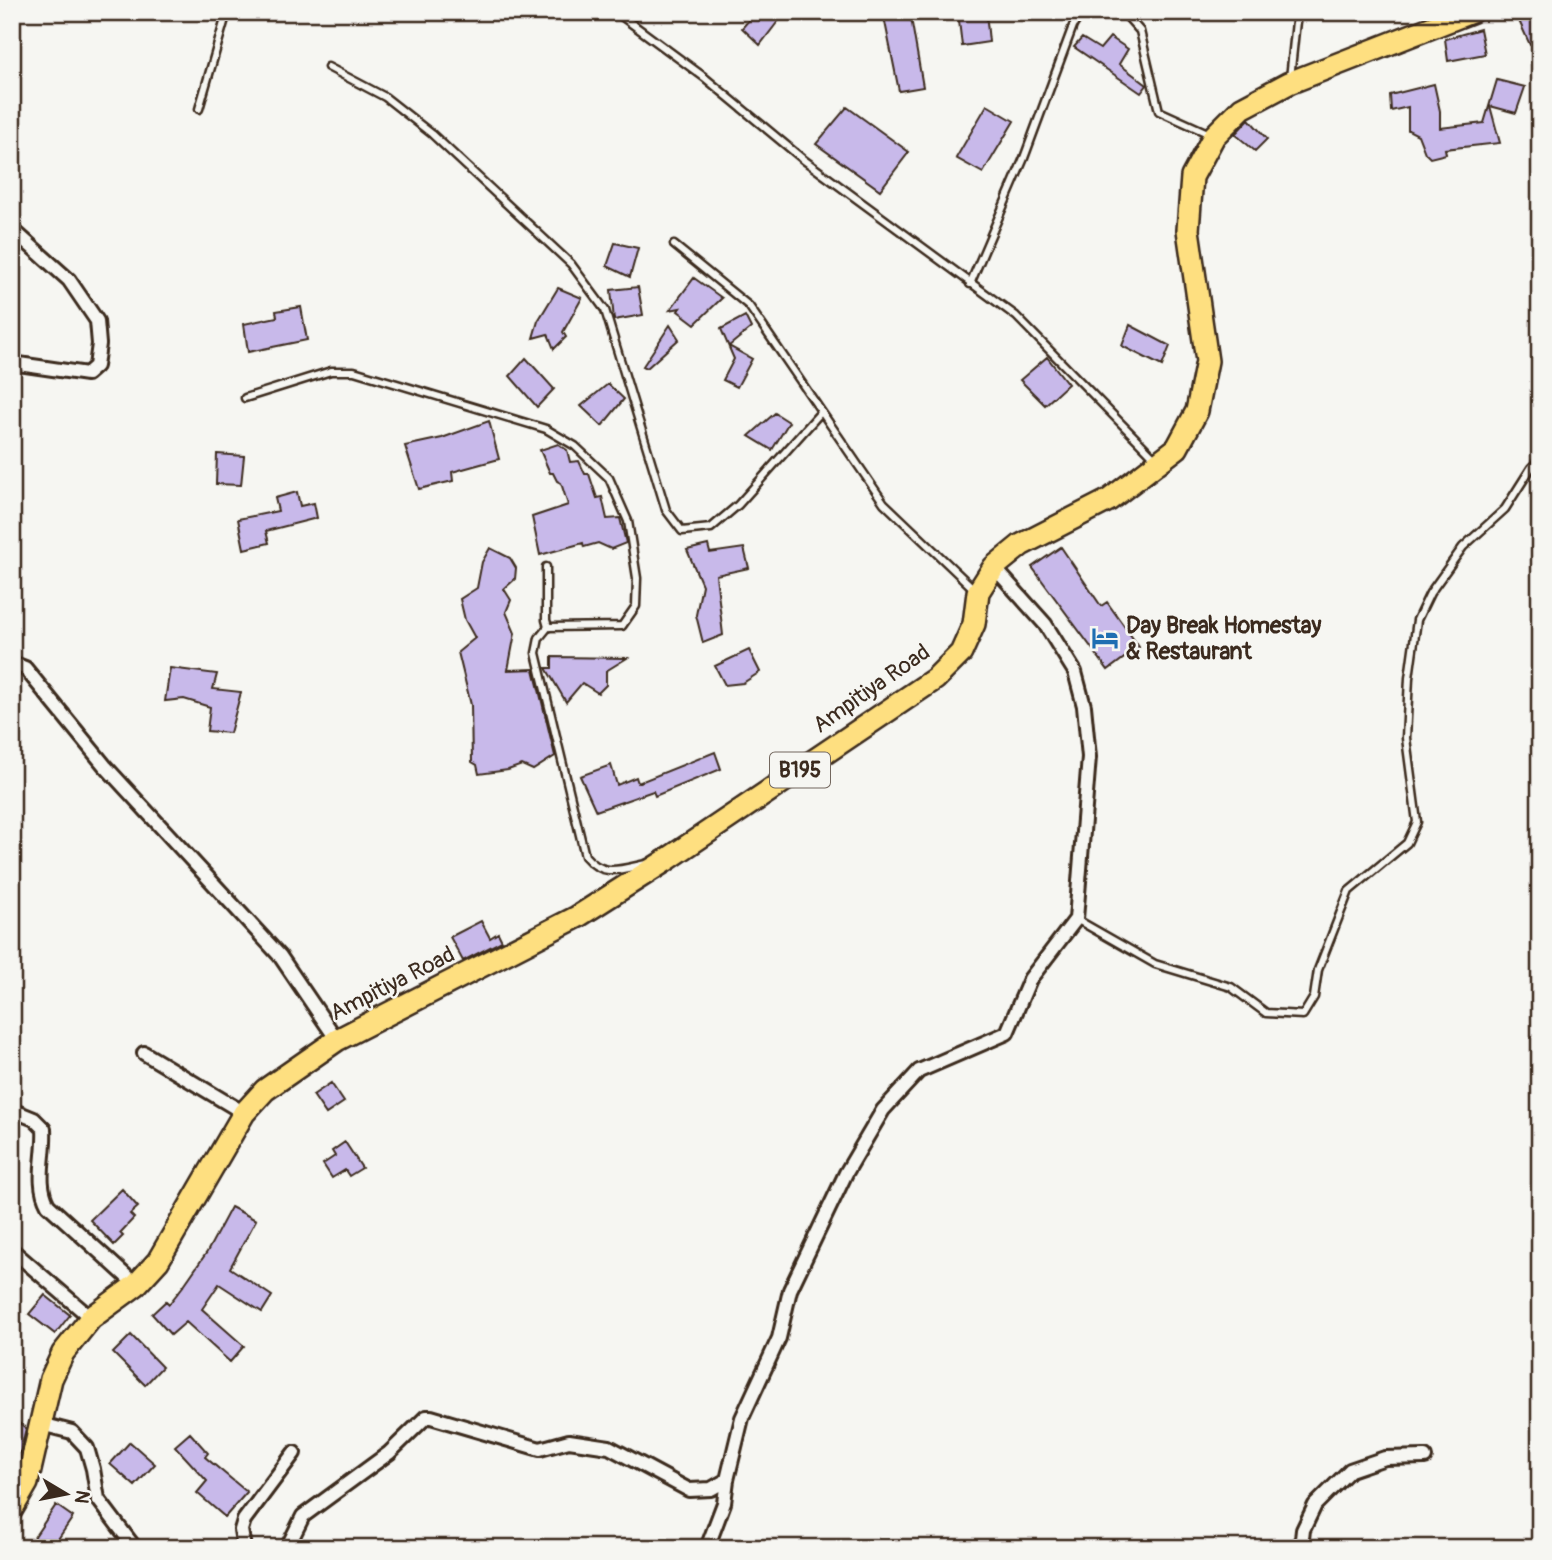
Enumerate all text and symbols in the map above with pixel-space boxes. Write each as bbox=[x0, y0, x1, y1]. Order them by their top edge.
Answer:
place label: Day Break Homestay & Restaurant bbox=[1126, 611, 1322, 666]
hotel icon: Day Break Homestay & Restaurant bbox=[1090, 623, 1120, 653]
street label: Ampitiya Road bbox=[807, 637, 935, 739]
road number: B195 bbox=[770, 752, 830, 788]
street label: Ampitiya Road bbox=[325, 940, 460, 1027]
north arrow bbox=[32, 1458, 102, 1528]
text: N bbox=[69, 1488, 95, 1505]

